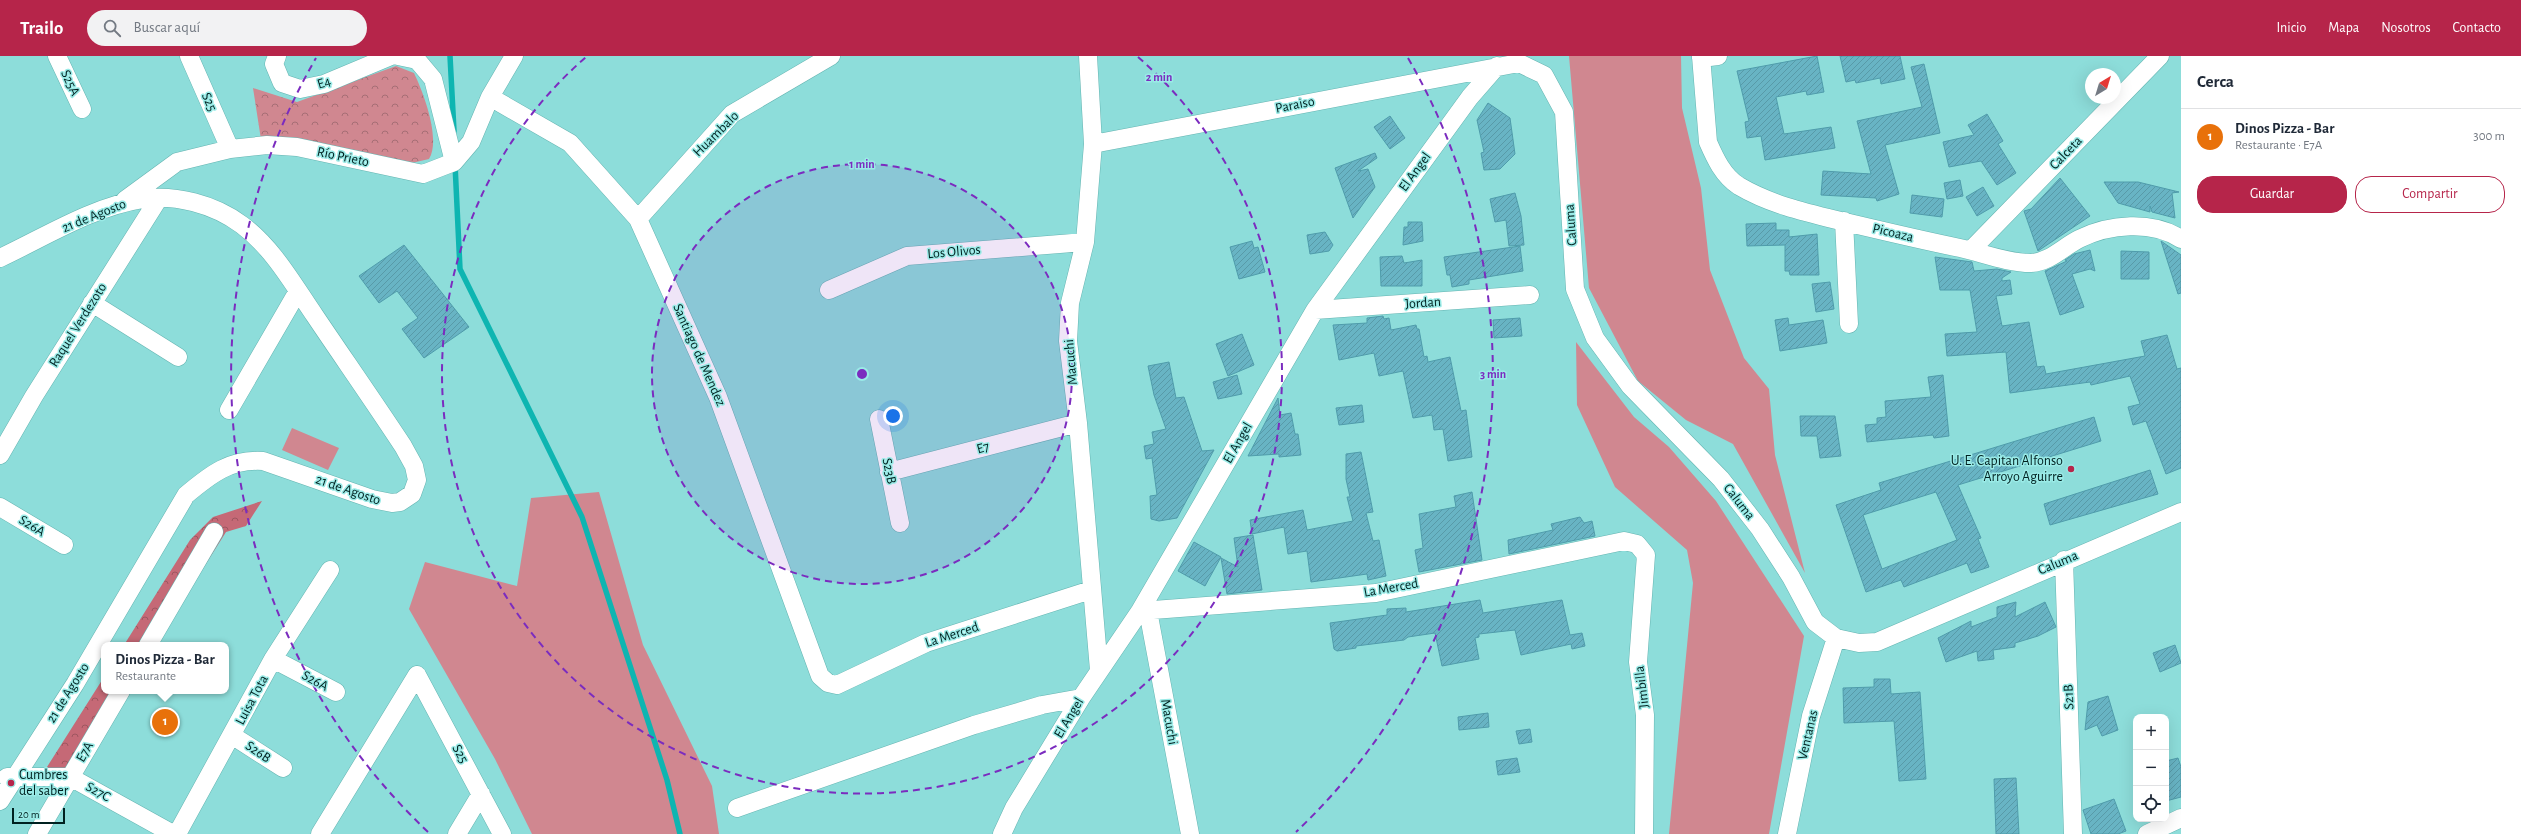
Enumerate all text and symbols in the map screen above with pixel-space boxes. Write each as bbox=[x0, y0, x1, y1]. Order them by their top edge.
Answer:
search box bbox=[87, 10, 367, 46]
icon: search bbox=[101, 17, 123, 39]
text: Trailo bbox=[20, 19, 63, 38]
text: Buscar aquí bbox=[133, 20, 200, 35]
text: Inicio bbox=[2276, 21, 2306, 35]
text: Mapa bbox=[2328, 21, 2359, 35]
text: Nosotros bbox=[2381, 21, 2431, 35]
text: Contacto bbox=[2453, 21, 2501, 35]
street label: S25A bbox=[58, 68, 82, 98]
north arrow bbox=[2085, 68, 2121, 104]
text: 2 min bbox=[1146, 71, 1172, 83]
text: Cerca bbox=[2197, 73, 2234, 90]
street label: E4 bbox=[316, 74, 333, 92]
street label: S25 bbox=[199, 91, 219, 114]
street label: Paraiso bbox=[1274, 94, 1316, 116]
street label: Huambalo bbox=[691, 108, 742, 159]
text: Dinos Pizza - Bar bbox=[2235, 121, 2334, 136]
text: 1 bbox=[2208, 130, 2212, 143]
text: 300 m bbox=[2473, 130, 2505, 143]
street label: Calceta bbox=[2047, 133, 2085, 172]
text: Restaurante · E7A bbox=[2235, 139, 2322, 152]
street label: Río Prieto bbox=[316, 145, 370, 169]
street label: El Angel bbox=[1396, 150, 1434, 194]
text: 1 min bbox=[849, 158, 875, 170]
button: Guardar bbox=[2197, 176, 2347, 213]
button: Compartir bbox=[2355, 176, 2505, 213]
street label: 21 de Agosto bbox=[60, 197, 128, 235]
street label: Caluma bbox=[1563, 203, 1579, 246]
street label: Picoaza bbox=[1871, 221, 1915, 245]
street label: Los Olivos bbox=[927, 243, 981, 261]
street label: Raquel Verdezoto bbox=[47, 280, 109, 369]
street label: Jordan bbox=[1405, 295, 1441, 311]
street label: Santiago de Mendez bbox=[670, 302, 728, 408]
street label: Macuchi bbox=[1062, 339, 1080, 385]
centre of rings bbox=[855, 367, 869, 381]
text: 3 min bbox=[1480, 368, 1506, 380]
your location bbox=[883, 406, 903, 426]
street label: El Angel bbox=[1221, 420, 1255, 466]
street label: E7 bbox=[975, 440, 991, 456]
place label: U. E. Capitan Alfonso Arroyo Aguirre bbox=[1951, 454, 2063, 484]
street label: S23B bbox=[880, 457, 898, 485]
marker: U. E. Capitan Alfonso Arroyo Aguirre bbox=[2066, 464, 2076, 474]
street label: 21 de Agosto bbox=[314, 472, 382, 508]
street label: Caluma bbox=[1721, 481, 1758, 523]
street label: S26A bbox=[17, 513, 47, 539]
street label: Caluma bbox=[2036, 548, 2080, 578]
street label: La Merced bbox=[1362, 576, 1420, 600]
street label: La Merced bbox=[923, 620, 981, 650]
popup bbox=[101, 642, 229, 694]
text: Dinos Pizza - Bar bbox=[115, 652, 215, 667]
street label: 21 de Agosto bbox=[44, 661, 92, 725]
street label: Jimbilla bbox=[1632, 664, 1652, 709]
street label: S26A bbox=[300, 668, 330, 694]
text: Restaurante bbox=[115, 670, 176, 683]
street label: Luisa Tota bbox=[233, 672, 271, 727]
street label: S21B bbox=[2062, 684, 2076, 710]
street label: El Angel bbox=[1052, 695, 1086, 741]
street label: Macuchi bbox=[1158, 698, 1180, 746]
pin: 1 bbox=[152, 707, 178, 737]
street label: Ventanas bbox=[1795, 709, 1821, 761]
map controls bbox=[2133, 714, 2169, 822]
button: + bbox=[2133, 714, 2169, 750]
street label: S26B bbox=[243, 739, 273, 765]
street label: E7A bbox=[74, 740, 96, 764]
street label: S25 bbox=[449, 742, 471, 766]
button: − bbox=[2133, 750, 2169, 786]
place label: Cumbres del saber bbox=[19, 768, 69, 798]
marker: Cumbres del saber bbox=[6, 778, 16, 788]
street label: S27C bbox=[83, 780, 113, 804]
button: locate bbox=[2133, 786, 2169, 822]
scale bar bbox=[12, 806, 65, 825]
text: 20 m bbox=[18, 809, 39, 820]

